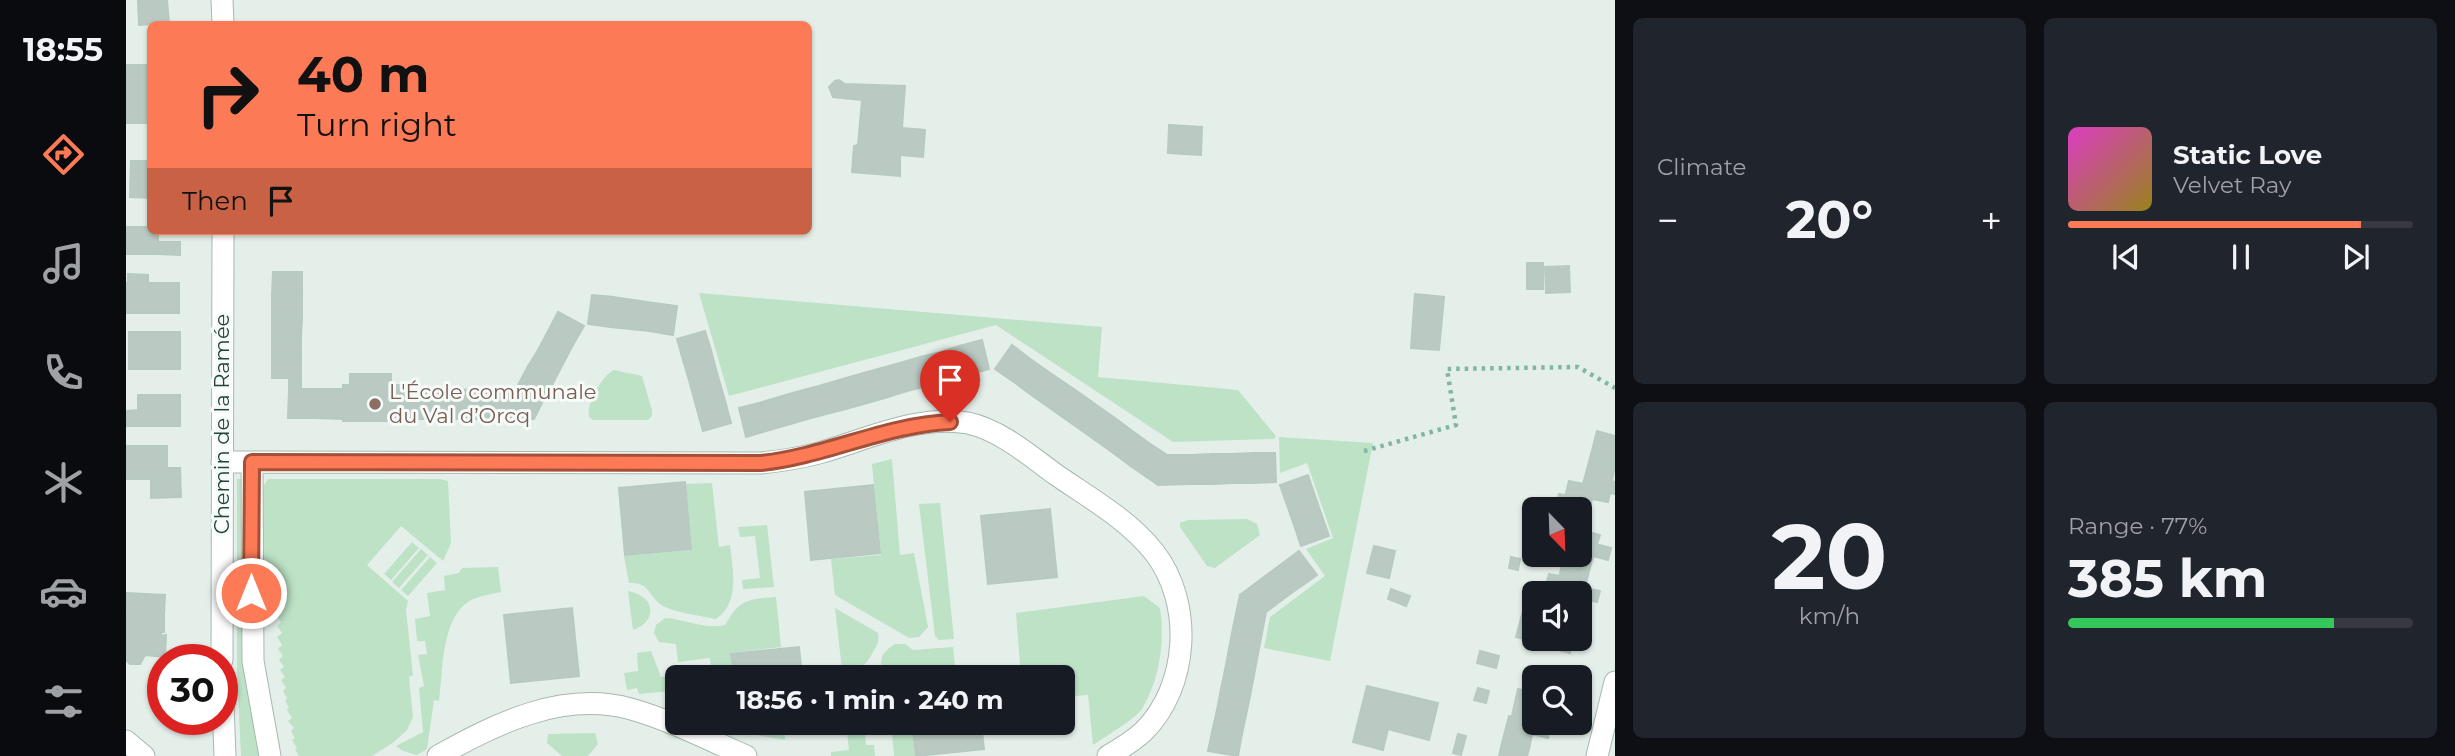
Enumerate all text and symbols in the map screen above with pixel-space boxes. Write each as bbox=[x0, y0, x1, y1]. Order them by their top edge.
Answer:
text: 18:55 bbox=[23, 30, 103, 69]
text: 40 m bbox=[297, 45, 429, 104]
icon: right bbox=[182, 49, 273, 140]
text: Turn right bbox=[297, 105, 457, 144]
icon: directions bbox=[39, 130, 88, 179]
text: Static Love bbox=[2173, 139, 2322, 171]
text: Climate bbox=[1657, 153, 1746, 181]
text: Velvet Ray bbox=[2173, 171, 2291, 199]
icon: arrive bbox=[262, 182, 300, 220]
text: Then bbox=[182, 185, 248, 217]
text: 20° bbox=[1786, 188, 1873, 251]
text: − bbox=[1657, 197, 1679, 244]
text: + bbox=[1980, 197, 2002, 244]
icon: previous bbox=[2107, 238, 2145, 276]
icon: pause bbox=[2222, 238, 2260, 276]
icon: next bbox=[2337, 238, 2375, 276]
icon: music bbox=[39, 239, 88, 288]
street label: Chemin de la Ramée bbox=[209, 314, 234, 534]
icon: phone bbox=[39, 348, 88, 397]
pin bbox=[920, 350, 980, 422]
icon: arrive bbox=[931, 361, 969, 399]
place label: L'École communale du Val d’Orcq bbox=[389, 379, 597, 428]
marker: L'École communale du Val d’Orcq bbox=[367, 396, 383, 412]
icon: climate bbox=[39, 458, 88, 507]
north arrow bbox=[1522, 497, 1592, 567]
map controls bbox=[1522, 497, 1592, 735]
text: 20 bbox=[1772, 501, 1887, 612]
text: Range · 77% bbox=[2068, 512, 2207, 540]
text: 385 km bbox=[2068, 547, 2267, 610]
position arrow bbox=[214, 556, 288, 630]
icon: car bbox=[39, 567, 88, 616]
button: sound bbox=[1522, 581, 1592, 651]
text: km/h bbox=[1799, 602, 1860, 630]
speed limit sign: 30 bbox=[147, 644, 238, 735]
button: search bbox=[1522, 665, 1592, 735]
icon: filters bbox=[39, 677, 88, 726]
text: 18:56 · 1 min · 240 m bbox=[736, 684, 1004, 716]

